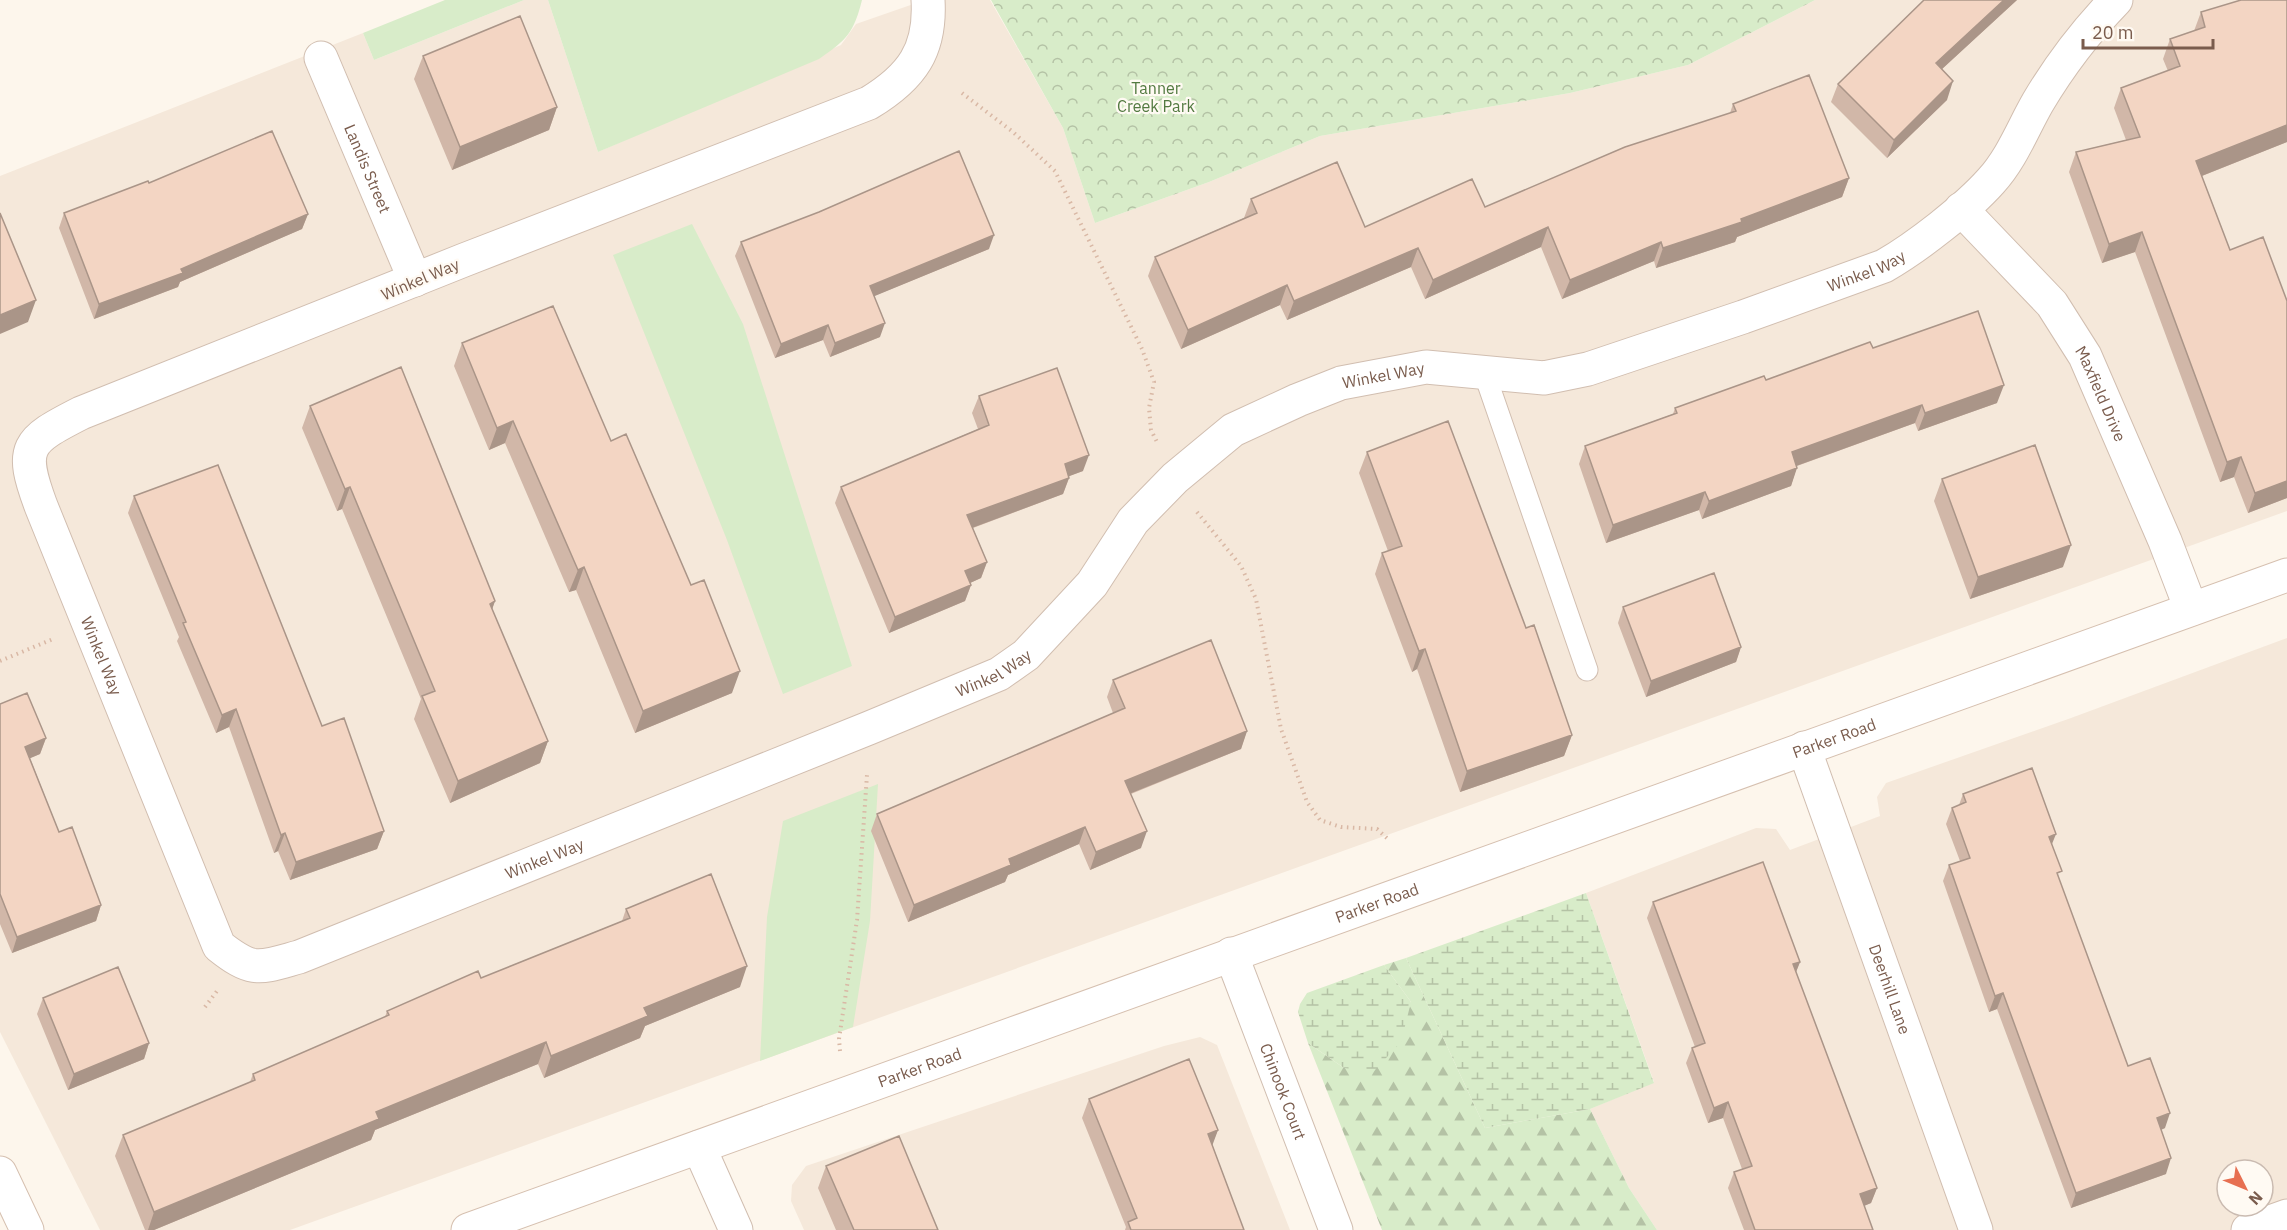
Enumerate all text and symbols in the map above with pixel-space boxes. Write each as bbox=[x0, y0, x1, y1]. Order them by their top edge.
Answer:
scale bar bbox=[2083, 12, 2214, 50]
text: 20 m bbox=[2092, 21, 2134, 44]
park label: Tanner Creek Park bbox=[1117, 78, 1196, 116]
street label: Landis Street bbox=[340, 121, 395, 216]
street label: Winkel Way bbox=[1824, 245, 1909, 296]
street label: Winkel Way bbox=[378, 254, 462, 304]
street label: Maxfield Drive bbox=[2071, 342, 2131, 445]
street label: Winkel Way bbox=[1341, 358, 1426, 393]
street label: Winkel Way bbox=[77, 614, 126, 698]
street label: Winkel Way bbox=[953, 645, 1035, 701]
street label: Parker Road bbox=[1790, 714, 1879, 762]
street label: Winkel Way bbox=[502, 834, 587, 883]
street label: Parker Road bbox=[1332, 879, 1421, 927]
street label: Deerhill Lane bbox=[1865, 941, 1915, 1037]
street label: Chinook Court bbox=[1256, 1040, 1311, 1143]
street label: Parker Road bbox=[875, 1043, 964, 1092]
north arrow bbox=[2215, 1158, 2275, 1218]
text: N bbox=[2245, 1187, 2267, 1209]

